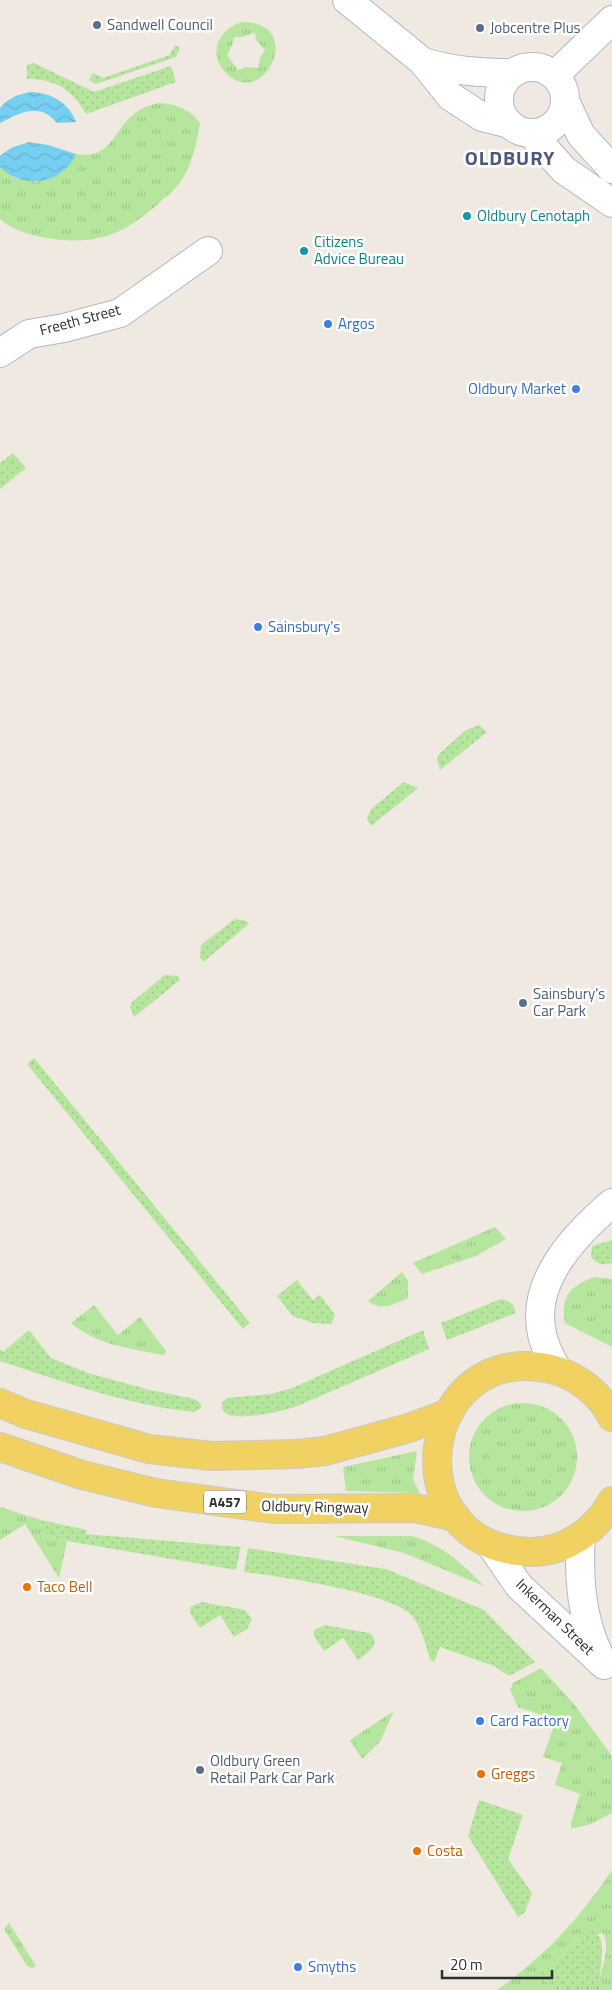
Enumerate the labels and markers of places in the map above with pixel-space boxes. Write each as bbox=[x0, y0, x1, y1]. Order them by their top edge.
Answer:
place label: Sandwell Council bbox=[107, 13, 213, 36]
place label: Jobcentre Plus bbox=[490, 16, 581, 39]
marker: Sandwell Council bbox=[91, 19, 103, 31]
marker: Jobcentre Plus bbox=[474, 22, 486, 34]
place label: Oldbury Cenotaph bbox=[477, 204, 590, 227]
marker: Oldbury Cenotaph bbox=[461, 210, 473, 222]
place label: Citizens Advice Bureau bbox=[314, 230, 404, 270]
marker: Citizens Advice Bureau bbox=[298, 245, 310, 257]
place label: Argos bbox=[338, 312, 375, 335]
marker: Argos bbox=[322, 318, 334, 330]
place label: Oldbury Market bbox=[468, 377, 567, 400]
marker: Oldbury Market bbox=[570, 383, 582, 395]
place label: Sainsbury's bbox=[268, 615, 340, 638]
marker: Sainsbury's bbox=[252, 621, 264, 633]
place label: Sainsbury's Car Park bbox=[533, 982, 605, 1022]
marker: Sainsbury's Car Park bbox=[517, 997, 529, 1009]
place label: Taco Bell bbox=[37, 1575, 93, 1598]
marker: Taco Bell bbox=[21, 1581, 33, 1593]
place label: Card Factory bbox=[490, 1709, 569, 1732]
marker: Card Factory bbox=[474, 1715, 486, 1727]
place label: Oldbury Green Retail Park Car Park bbox=[210, 1749, 334, 1789]
place label: Greggs bbox=[491, 1762, 535, 1785]
marker: Oldbury Green Retail Park Car Park bbox=[194, 1764, 206, 1776]
marker: Greggs bbox=[475, 1768, 487, 1780]
place label: Costa bbox=[427, 1839, 463, 1862]
marker: Costa bbox=[411, 1845, 423, 1857]
place label: Smyths bbox=[308, 1955, 356, 1978]
marker: Smyths bbox=[292, 1961, 304, 1973]

